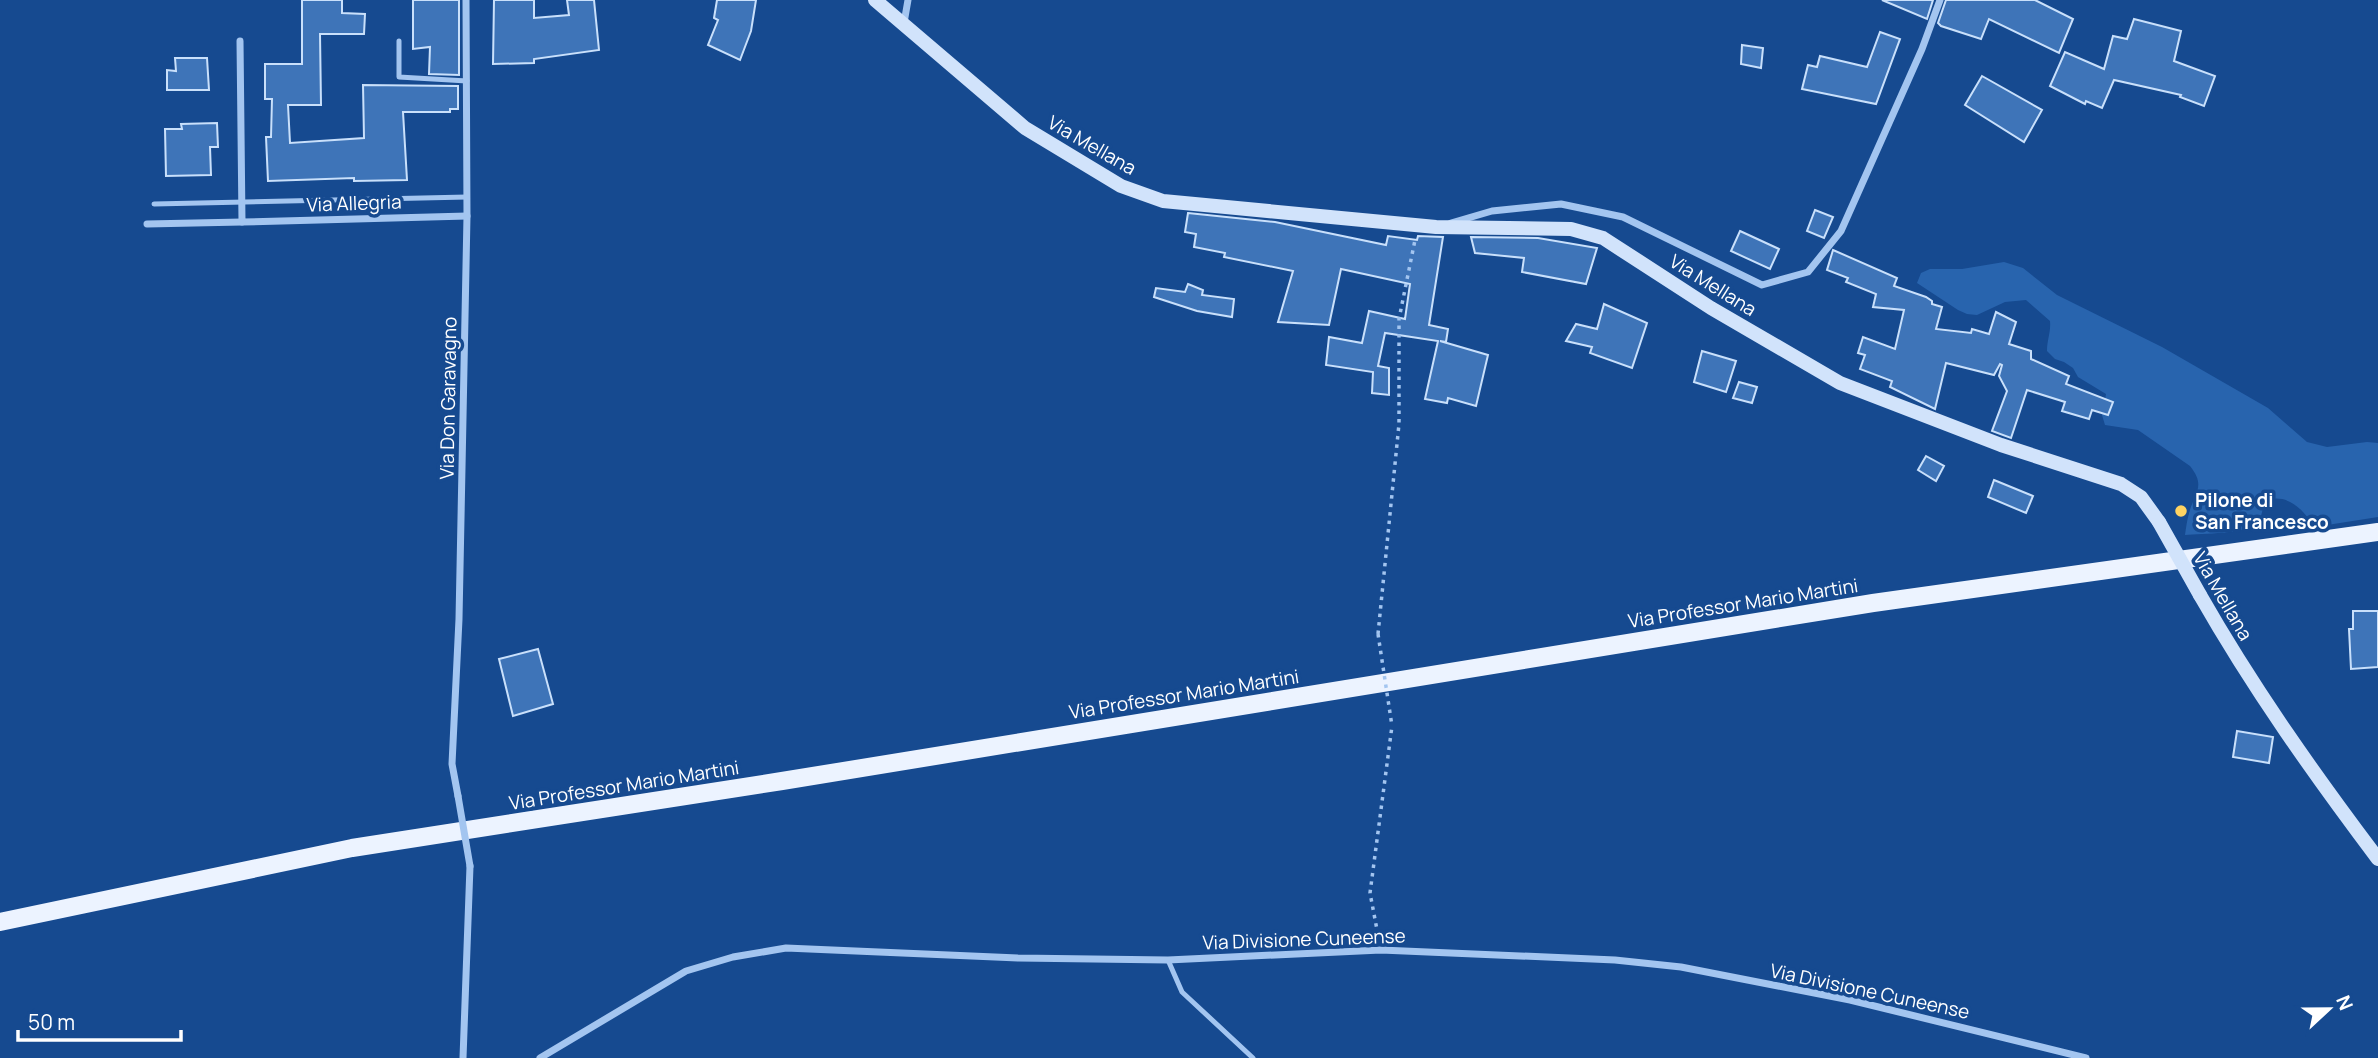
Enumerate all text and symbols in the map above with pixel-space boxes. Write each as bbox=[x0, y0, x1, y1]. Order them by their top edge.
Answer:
street label: Via Mellana bbox=[1043, 109, 1141, 181]
street label: Via Allegria bbox=[306, 188, 402, 218]
street label: Via Mellana bbox=[1664, 248, 1762, 322]
street label: Via Don Garavagno bbox=[434, 316, 462, 480]
place label: Pilone di San Francesco bbox=[2195, 487, 2329, 535]
marker: Pilone di San Francesco bbox=[2173, 503, 2189, 519]
street label: Via Mellana bbox=[2187, 547, 2259, 645]
street label: Via Professor Mario Martini bbox=[1626, 572, 1860, 634]
street label: Via Professor Mario Martini bbox=[1067, 663, 1301, 725]
street label: Via Professor Mario Martini bbox=[507, 754, 741, 816]
street label: Via Divisione Cuneense bbox=[1202, 922, 1406, 956]
street label: Via Divisione Cuneense bbox=[1768, 957, 1972, 1025]
north arrow bbox=[2294, 974, 2364, 1044]
text: N bbox=[2330, 991, 2359, 1014]
scale bar bbox=[18, 998, 180, 1042]
text: 50 m bbox=[28, 1008, 75, 1036]

